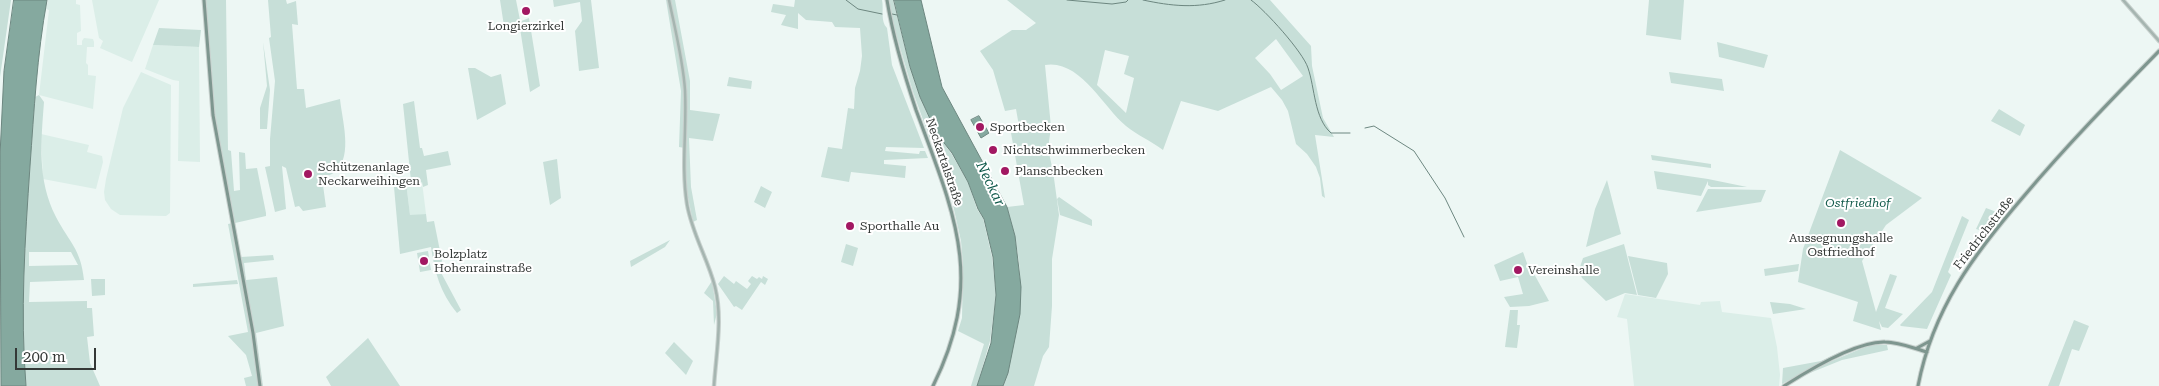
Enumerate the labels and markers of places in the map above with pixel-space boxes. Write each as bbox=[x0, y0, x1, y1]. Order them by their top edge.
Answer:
marker: Longierzirkel bbox=[520, 5, 532, 17]
place label: Longierzirkel bbox=[488, 19, 564, 33]
place label: Sportbecken bbox=[990, 120, 1065, 134]
marker: Sportbecken bbox=[974, 121, 986, 133]
place label: Nichtschwimmerbecken bbox=[1003, 143, 1145, 157]
marker: Nichtschwimmerbecken bbox=[987, 144, 999, 156]
place label: Schützenanlage Neckarweihingen bbox=[318, 160, 420, 188]
place label: Planschbecken bbox=[1015, 164, 1103, 178]
marker: Planschbecken bbox=[999, 165, 1011, 177]
marker: Schützenanlage Neckarweihingen bbox=[302, 168, 314, 180]
marker: Aussegnungshalle Ostfriedhof bbox=[1835, 217, 1847, 229]
place label: Sporthalle Au bbox=[860, 219, 939, 233]
marker: Sporthalle Au bbox=[844, 220, 856, 232]
place label: Aussegnungshalle Ostfriedhof bbox=[1789, 231, 1893, 259]
place label: Bolzplatz Hohenrainstraße bbox=[434, 247, 532, 275]
marker: Bolzplatz Hohenrainstraße bbox=[418, 255, 430, 267]
place label: Vereinshalle bbox=[1528, 263, 1599, 277]
marker: Vereinshalle bbox=[1512, 264, 1524, 276]

